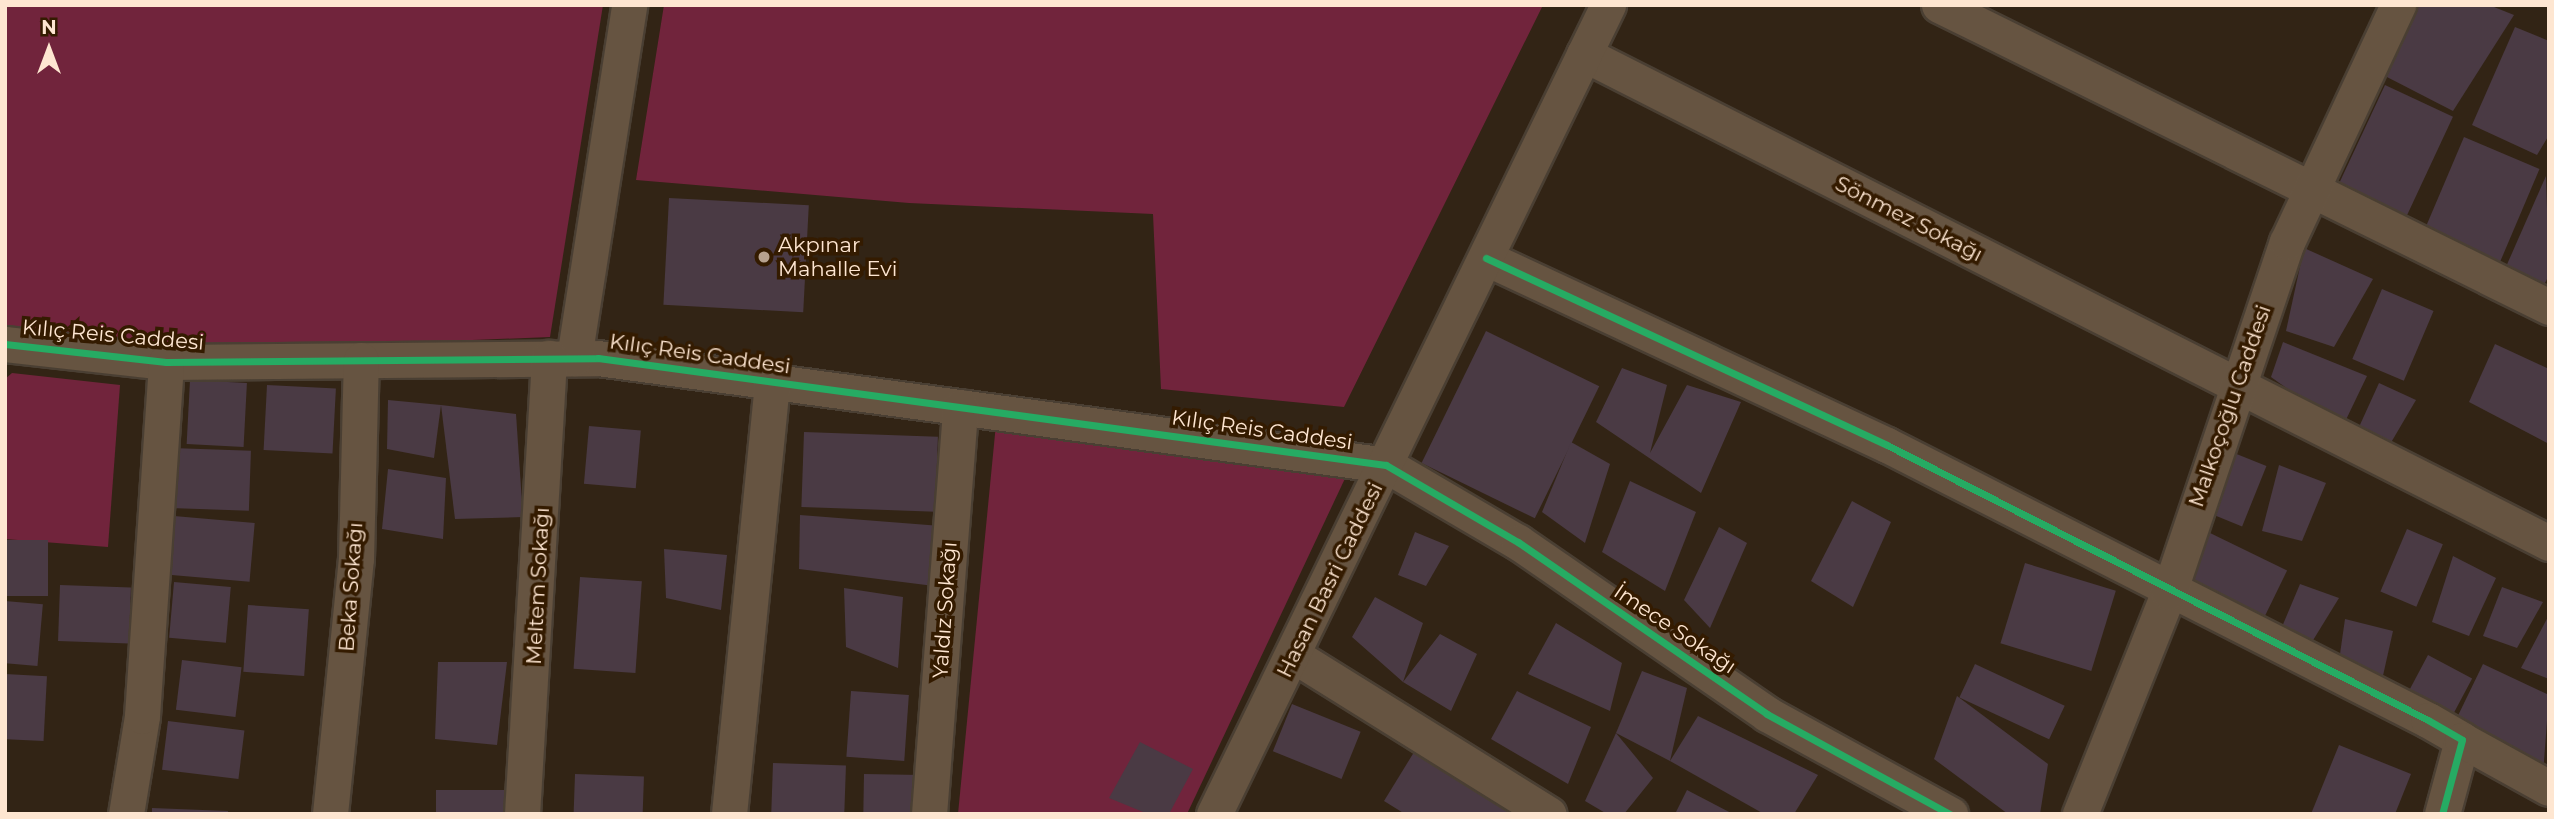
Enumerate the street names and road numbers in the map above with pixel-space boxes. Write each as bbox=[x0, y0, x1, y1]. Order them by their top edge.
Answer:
street label: Sönmez Sokağı bbox=[1831, 171, 1987, 267]
street label: Malkoçoğlu Caddesi bbox=[2184, 302, 2276, 510]
street label: Kılıç Reis Caddesi bbox=[21, 314, 205, 356]
street label: Kılıç Reis Caddesi bbox=[608, 329, 792, 379]
street label: Kılıç Reis Caddesi bbox=[1170, 405, 1354, 455]
street label: Hasan Basri Caddesi bbox=[1272, 478, 1388, 682]
street label: Meltem Sokağı bbox=[521, 507, 555, 665]
street label: Beka Sokağı bbox=[334, 521, 368, 653]
street label: Yaldız Sokağı bbox=[928, 541, 962, 679]
street label: İmece Sokağı bbox=[1609, 579, 1741, 679]

